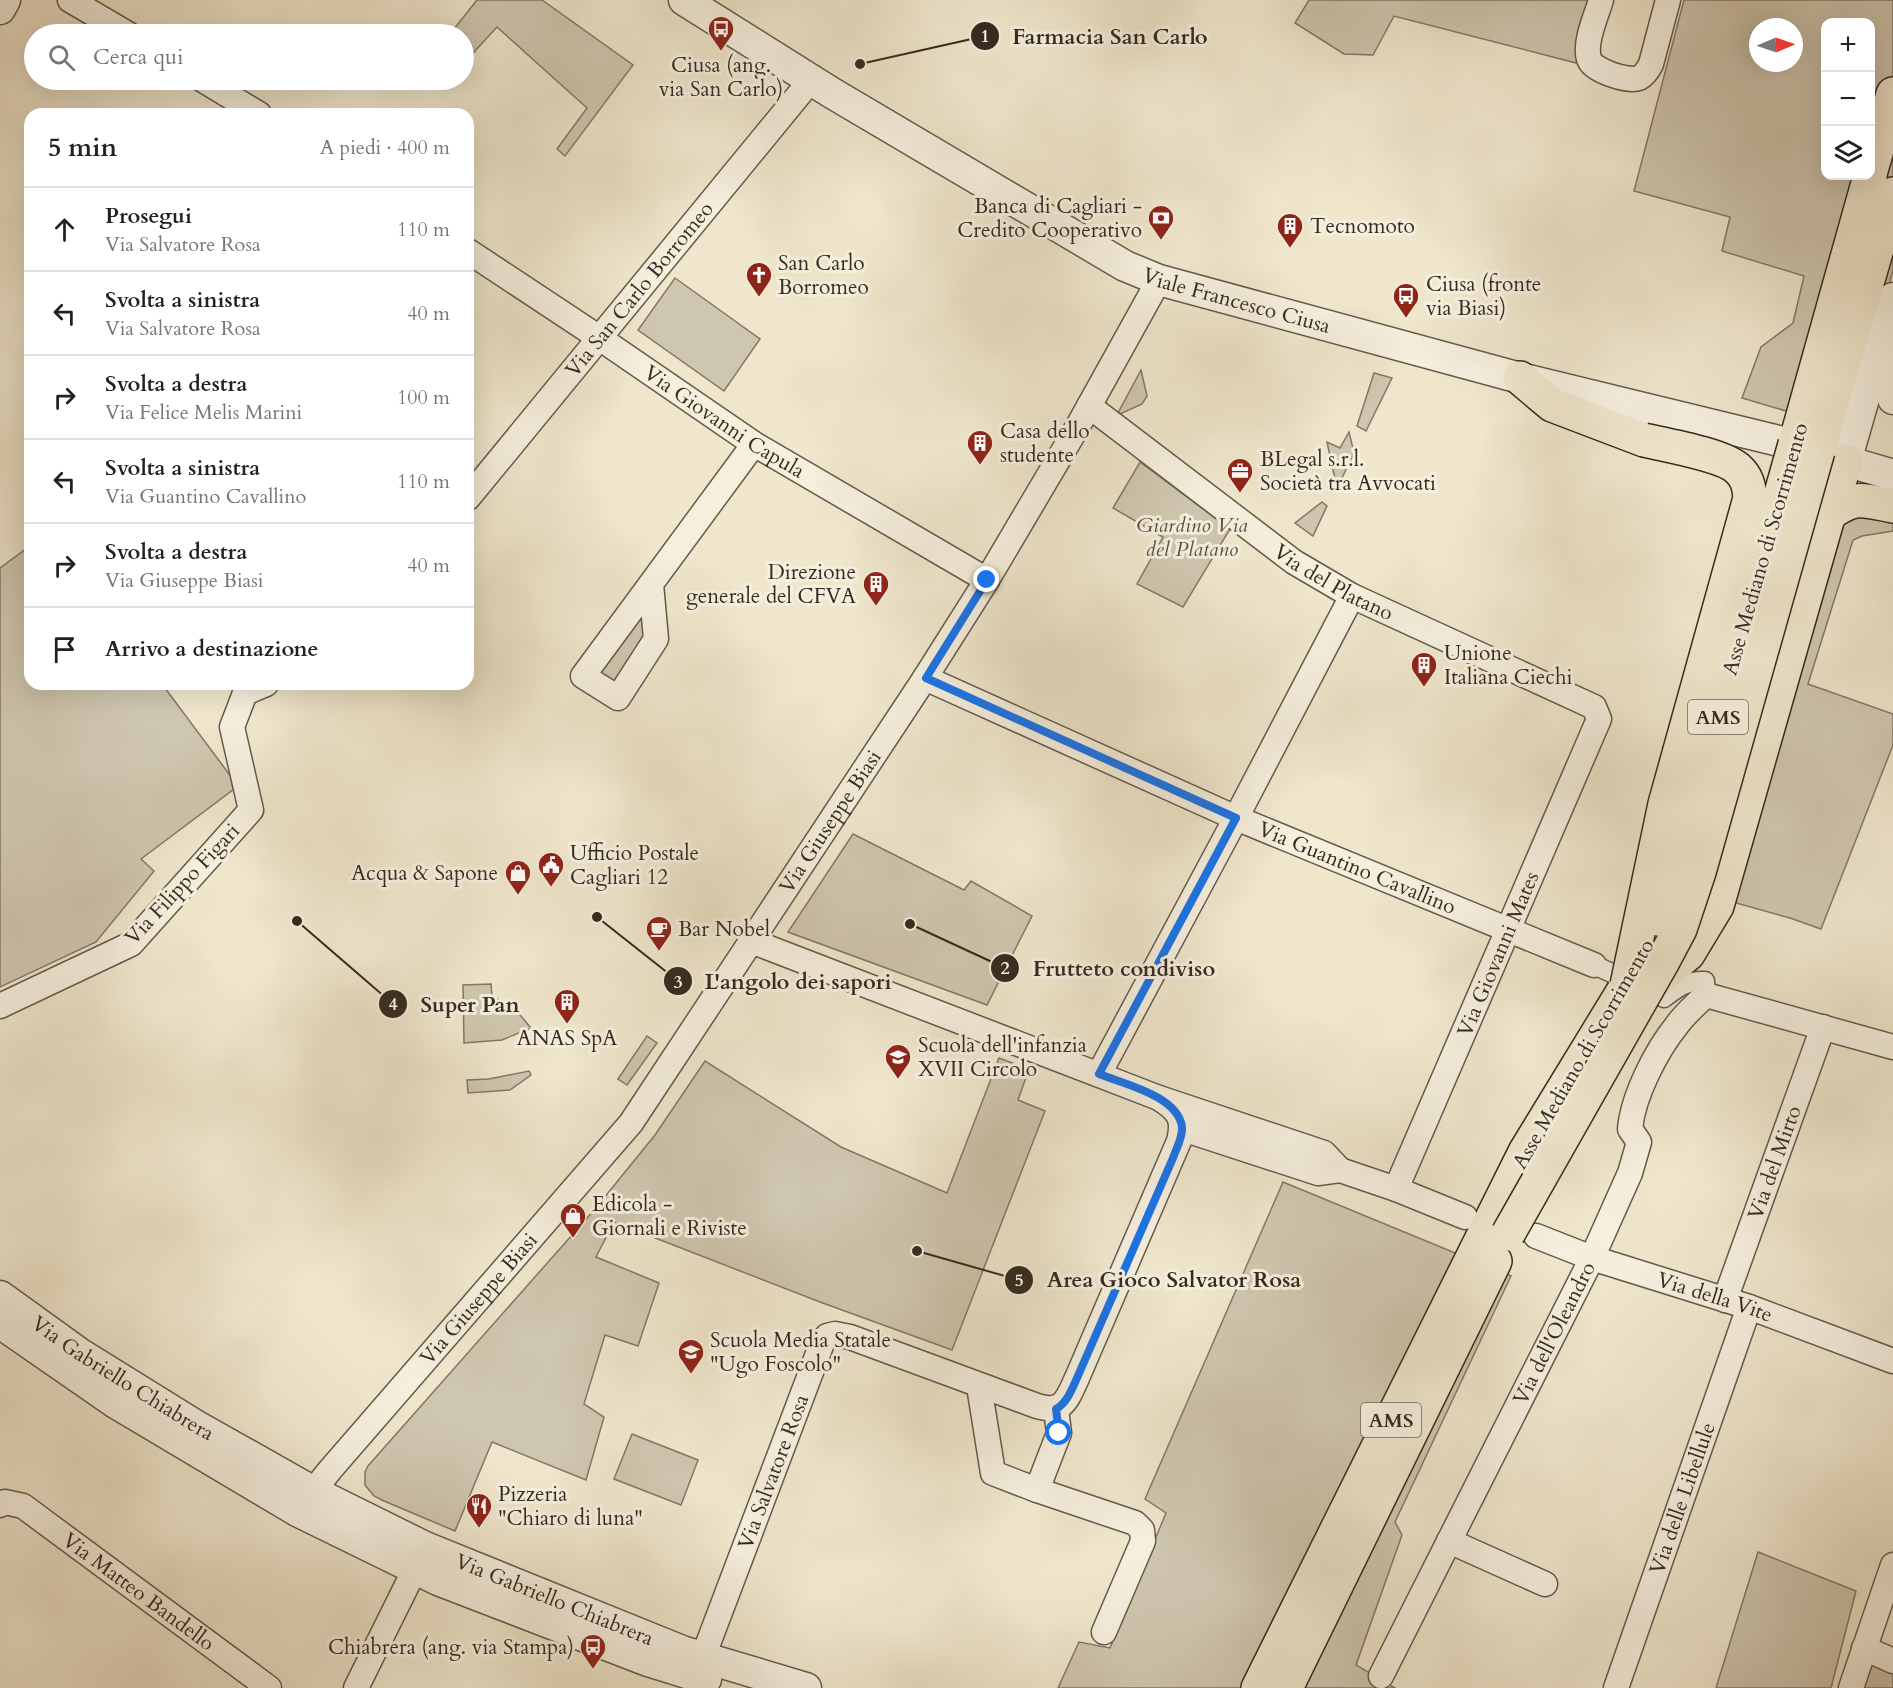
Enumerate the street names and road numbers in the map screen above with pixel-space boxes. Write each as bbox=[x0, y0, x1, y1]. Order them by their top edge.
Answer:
street label: Via San Carlo Borromeo bbox=[559, 196, 720, 384]
street label: Viale Francesco Ciusa bbox=[1138, 261, 1334, 341]
street label: Via Giovanni Capula bbox=[638, 359, 810, 486]
street label: Asse Mediano di Scorrimento bbox=[1716, 420, 1815, 679]
street label: Via del Platano bbox=[1267, 537, 1398, 628]
road number: AMS bbox=[1688, 700, 1748, 734]
street label: Via Giuseppe Biasi bbox=[773, 744, 889, 899]
street label: Via Guantino Cavallino bbox=[1254, 815, 1460, 922]
street label: Via Filippo Figari bbox=[118, 817, 247, 952]
street label: Via Giovanni Mates bbox=[1451, 867, 1546, 1041]
street label: Asse Mediano di Scorrimento bbox=[1506, 934, 1661, 1175]
street label: Via del Mirto bbox=[1741, 1102, 1809, 1224]
street label: Via Giuseppe Biasi bbox=[413, 1227, 544, 1372]
street label: Via dell'Oleandro bbox=[1506, 1257, 1603, 1410]
street label: Via della Vite bbox=[1653, 1265, 1777, 1330]
street label: Via Gabriello Chiabrera bbox=[25, 1309, 219, 1448]
street label: Via Salvatore Rosa bbox=[731, 1390, 816, 1554]
road number: AMS bbox=[1361, 1403, 1421, 1437]
street label: Via delle Libellule bbox=[1643, 1418, 1723, 1578]
street label: Via Matteo Bandello bbox=[56, 1526, 220, 1658]
street label: Via Gabriello Chiabrera bbox=[451, 1547, 658, 1653]

